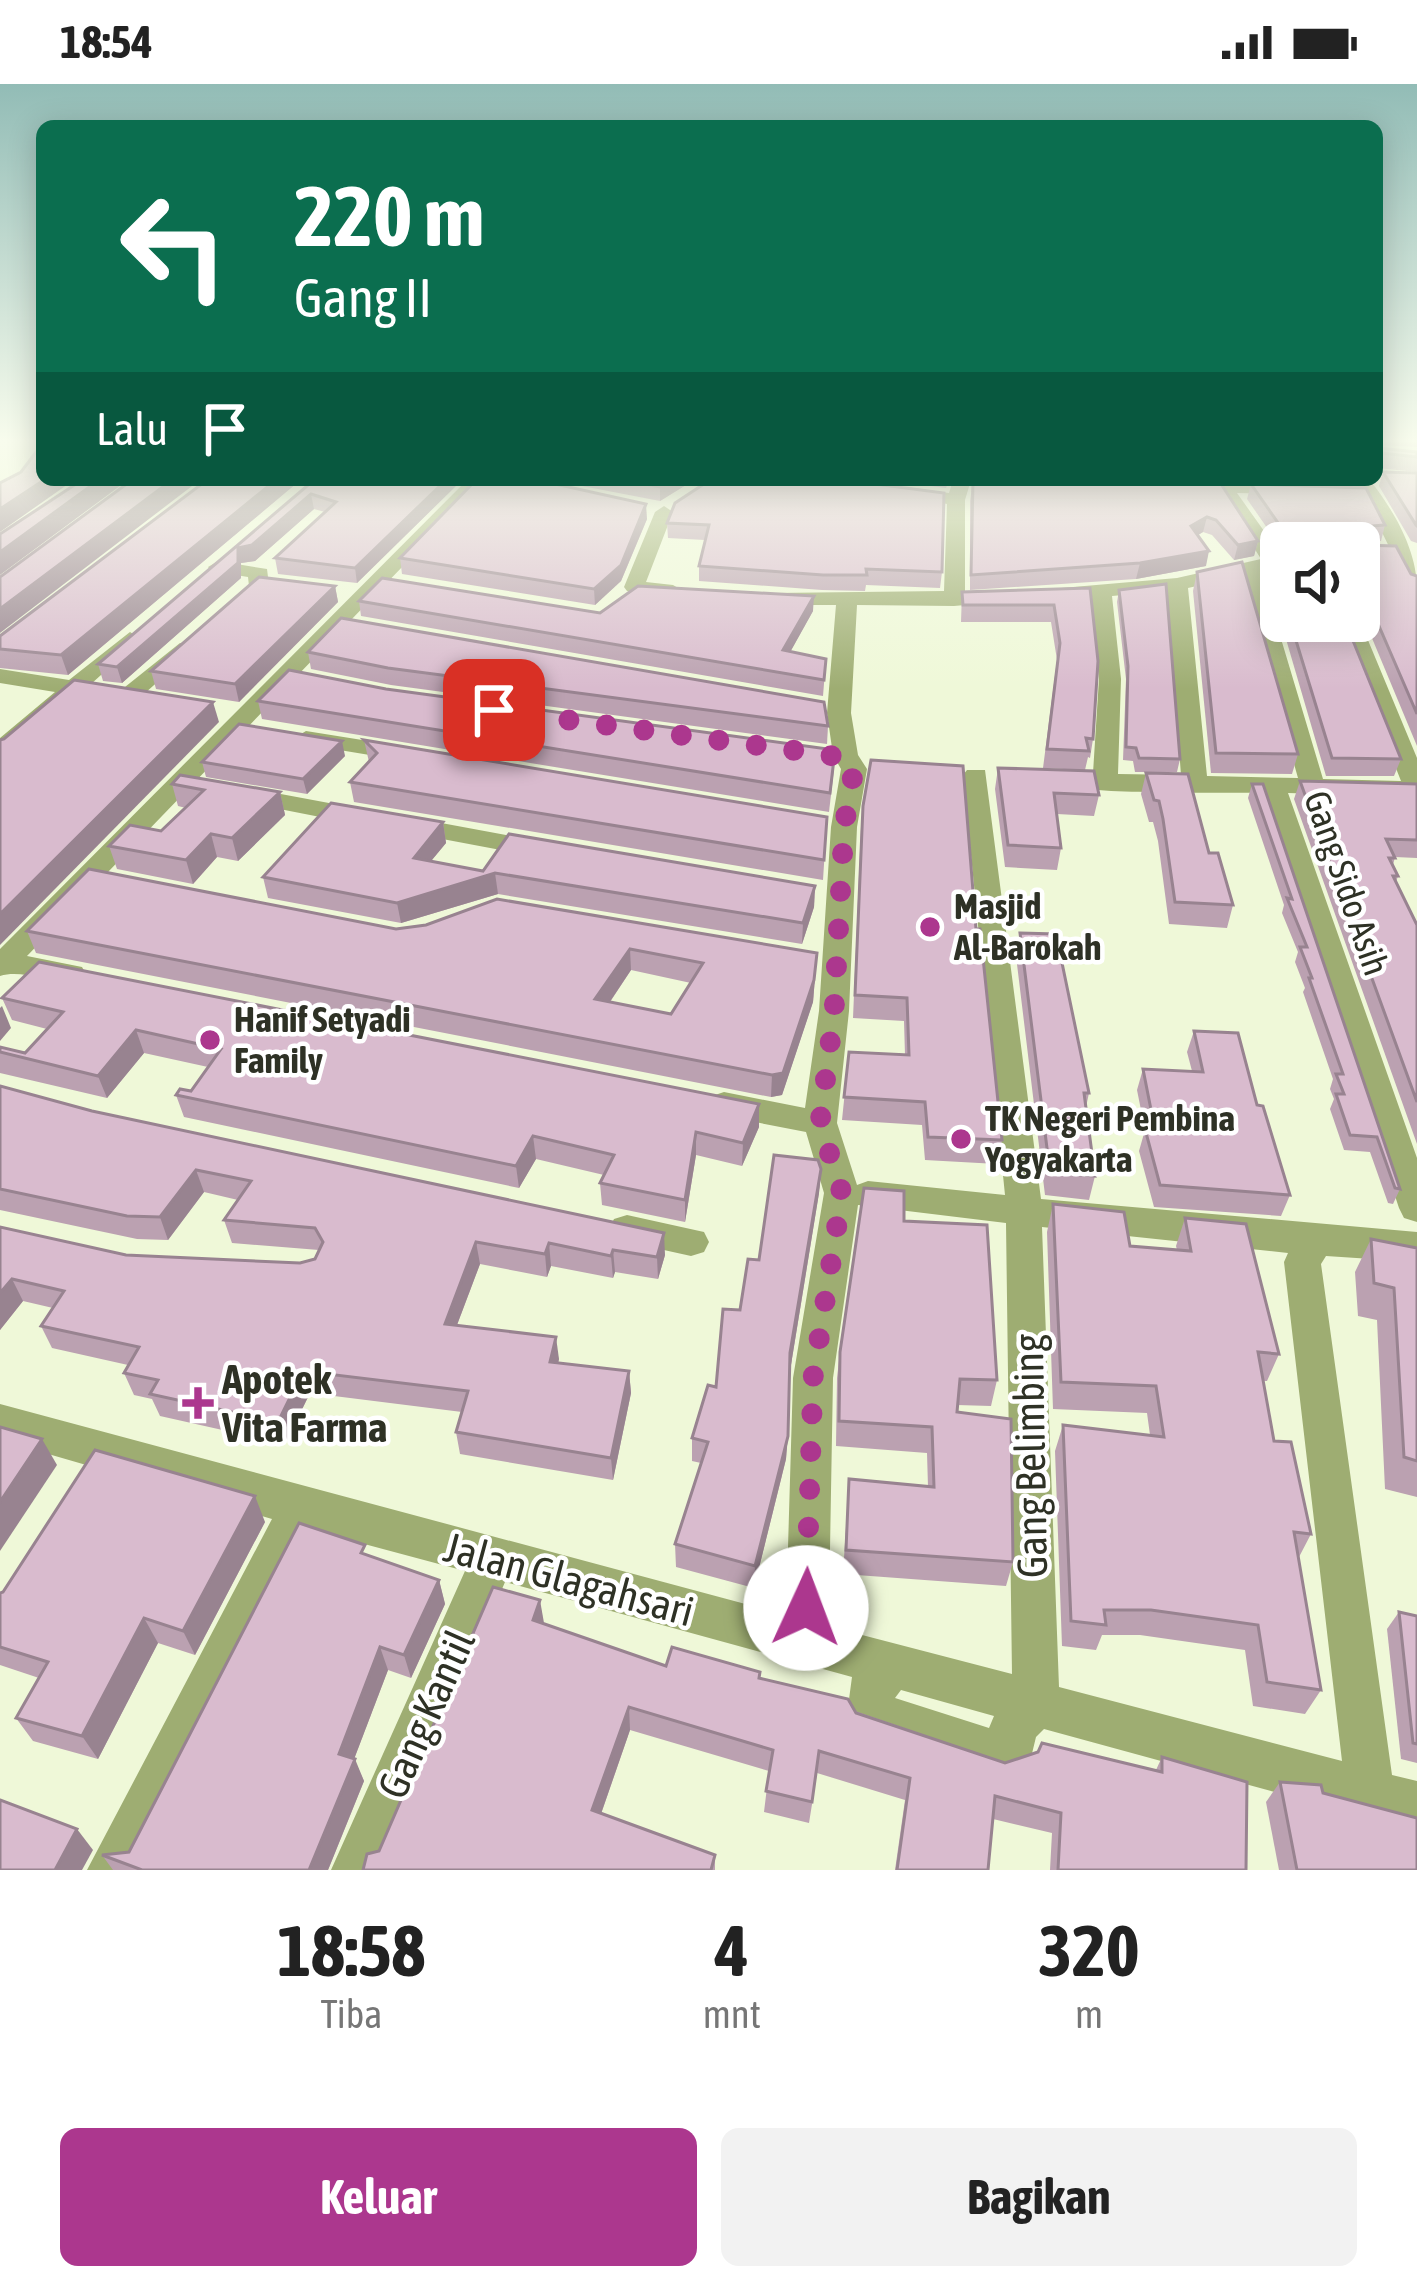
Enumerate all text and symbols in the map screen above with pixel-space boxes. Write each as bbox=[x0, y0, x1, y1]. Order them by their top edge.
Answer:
text: 18:54 bbox=[60, 16, 153, 68]
icon: left bbox=[96, 168, 252, 324]
text: 220 m bbox=[294, 168, 484, 264]
text: Gang II bbox=[294, 267, 432, 328]
icon: arrive bbox=[192, 396, 258, 462]
text: Lalu bbox=[96, 403, 168, 455]
map controls bbox=[1260, 522, 1380, 642]
button: sound bbox=[1260, 522, 1380, 642]
pin bbox=[443, 659, 545, 761]
icon: arrive bbox=[461, 677, 527, 743]
street label: Gang Sido Asih bbox=[1296, 785, 1398, 981]
place label: Masjid Al-Barokah bbox=[953, 885, 1102, 968]
marker: Masjid Al-Barokah bbox=[917, 914, 943, 940]
place label: Hanif Setyadi Family bbox=[234, 998, 411, 1081]
marker: Hanif Setyadi Family bbox=[197, 1027, 223, 1053]
place label: TK Negeri Pembina Yogyakarta bbox=[984, 1097, 1235, 1180]
marker: TK Negeri Pembina Yogyakarta bbox=[948, 1126, 974, 1152]
street label: Gang Belimbing bbox=[1004, 1334, 1056, 1578]
place label: Apotek Vita Farma bbox=[221, 1355, 387, 1451]
marker: Apotek Vita Farma bbox=[185, 1390, 211, 1416]
street label: Jalan Glagahsari bbox=[439, 1523, 699, 1635]
position arrow bbox=[743, 1545, 869, 1671]
street label: Gang Kantil bbox=[368, 1623, 484, 1805]
text: 18:58 bbox=[277, 1909, 425, 1991]
text: 4 bbox=[715, 1909, 749, 1991]
text: 320 bbox=[1038, 1909, 1140, 1991]
text: Tiba bbox=[320, 1992, 382, 2036]
text: mnt bbox=[703, 1992, 761, 2036]
text: m bbox=[1075, 1992, 1103, 2036]
button: Keluar bbox=[60, 2128, 697, 2266]
button: Bagikan bbox=[721, 2128, 1357, 2266]

